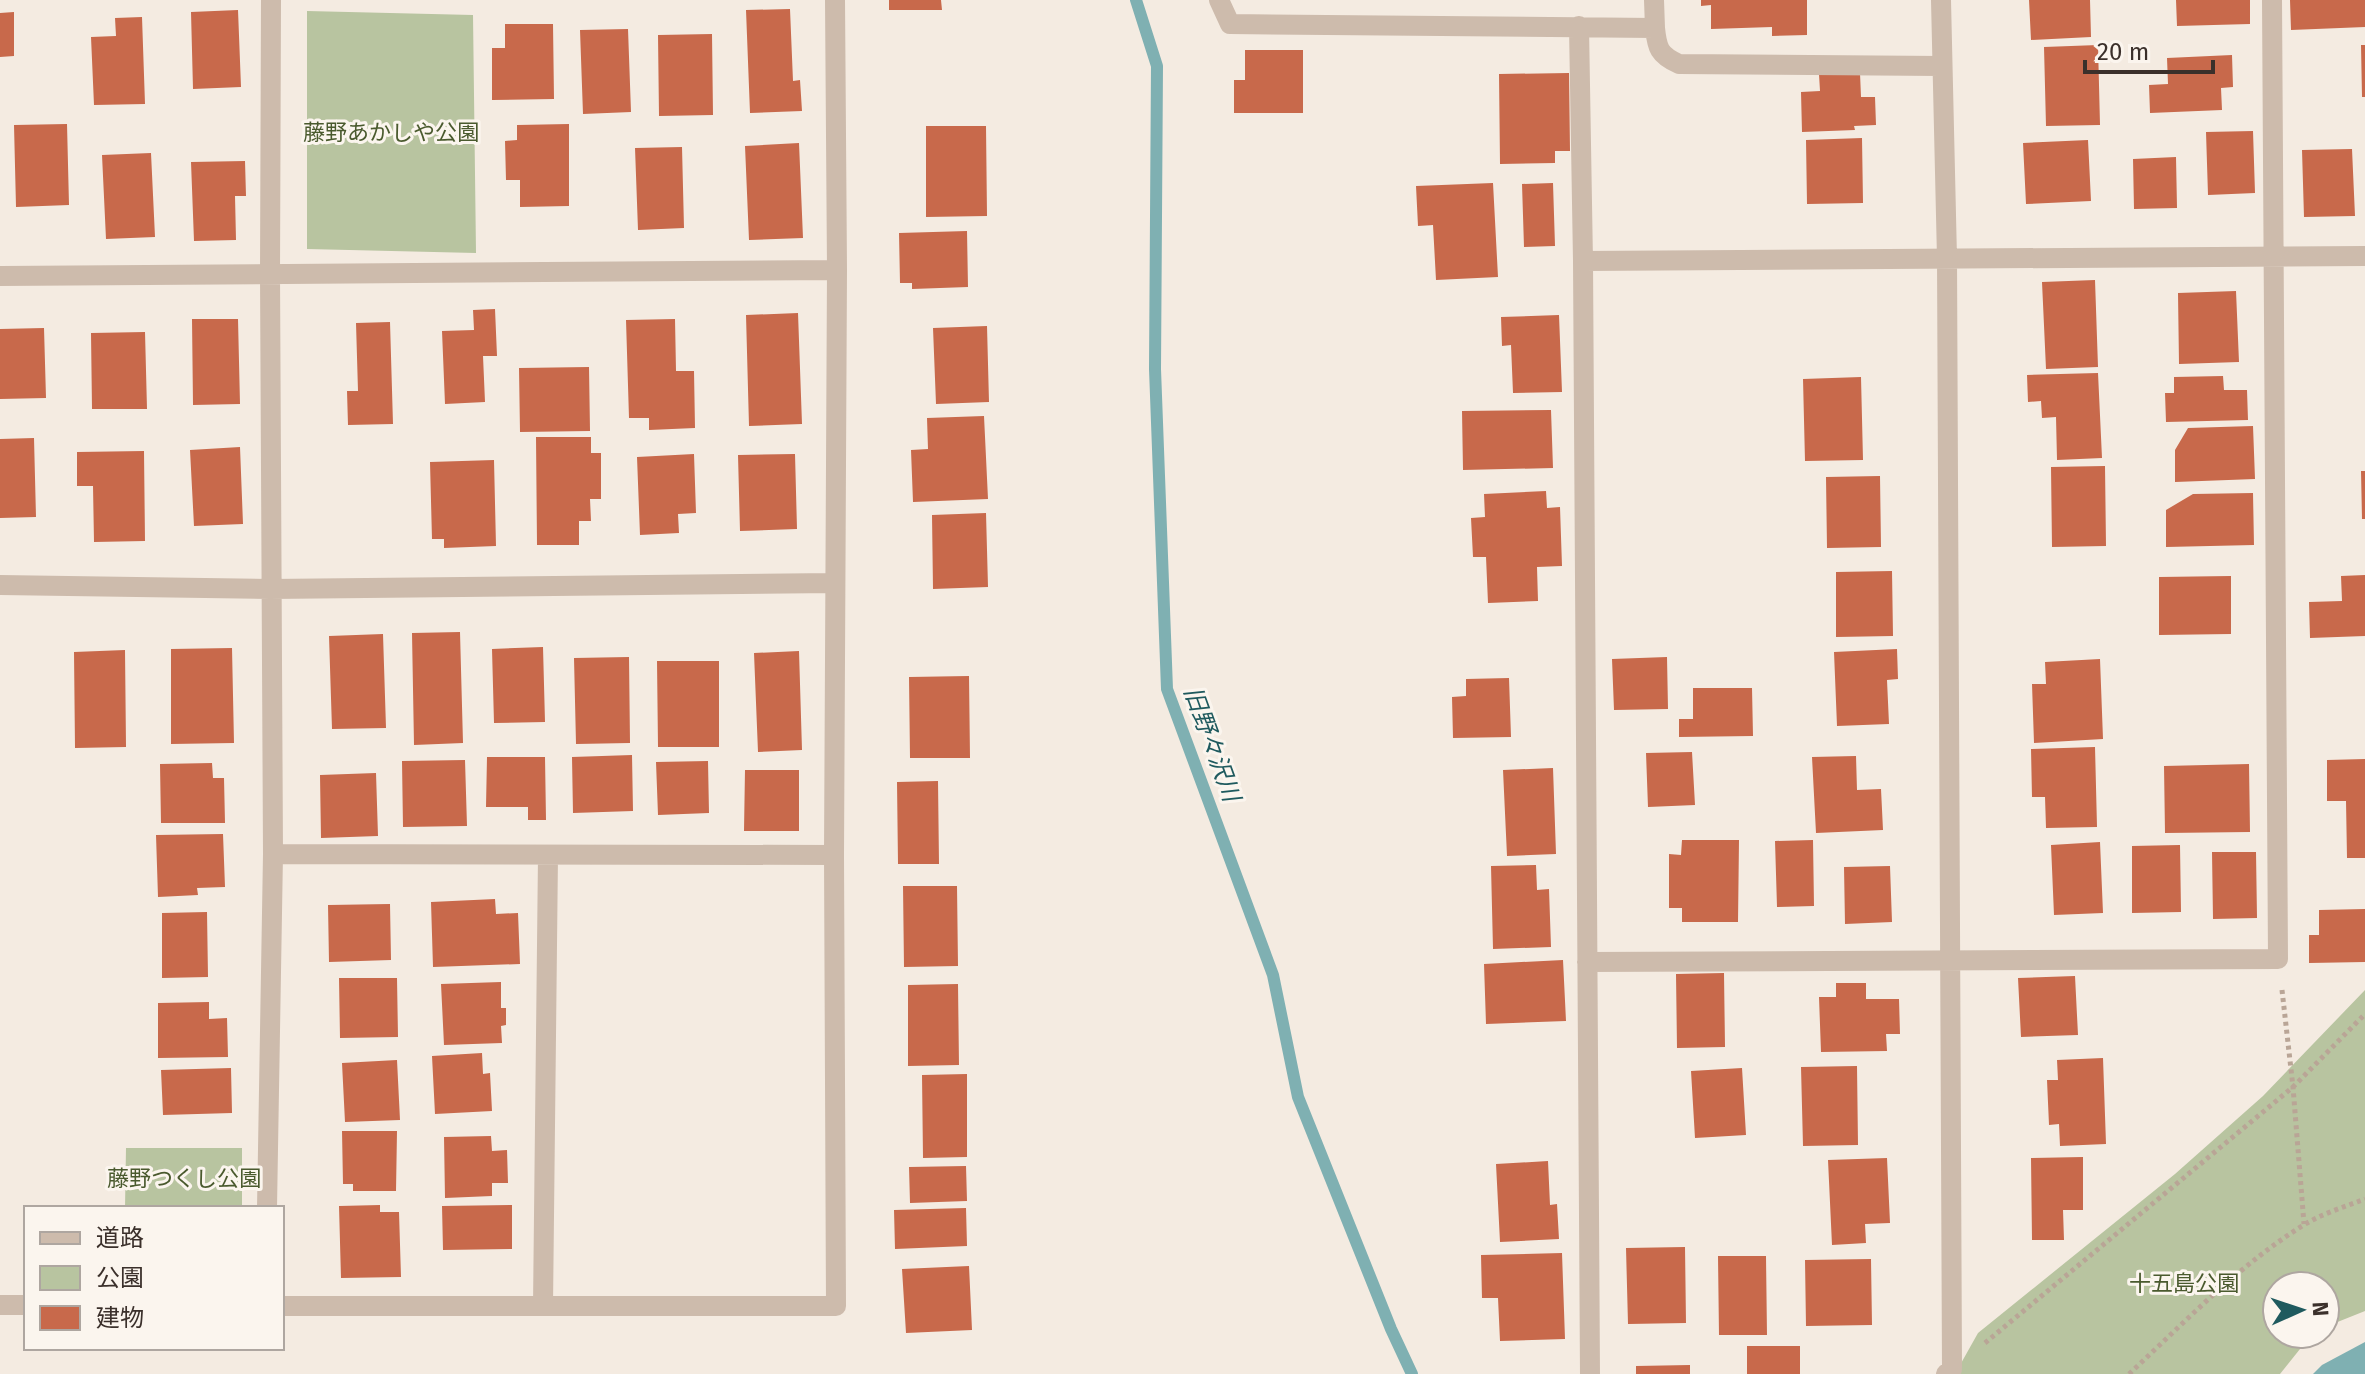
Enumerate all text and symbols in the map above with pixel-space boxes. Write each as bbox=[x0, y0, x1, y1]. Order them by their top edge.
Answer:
scale bar bbox=[2085, 24, 2213, 74]
text: 20 m bbox=[2097, 38, 2149, 66]
park label: 藤野あかしや公園 bbox=[303, 119, 479, 146]
water label: 旧野々沢川 bbox=[1178, 683, 1247, 808]
park label: 藤野つくし公園 bbox=[107, 1165, 261, 1192]
legend bbox=[24, 1206, 284, 1350]
text: 道路 bbox=[96, 1224, 144, 1252]
text: 公園 bbox=[96, 1264, 144, 1292]
park label: 十五島公園 bbox=[2129, 1270, 2239, 1297]
north arrow bbox=[2261, 1270, 2341, 1350]
text: N bbox=[2307, 1301, 2334, 1317]
text: 建物 bbox=[96, 1304, 144, 1332]

